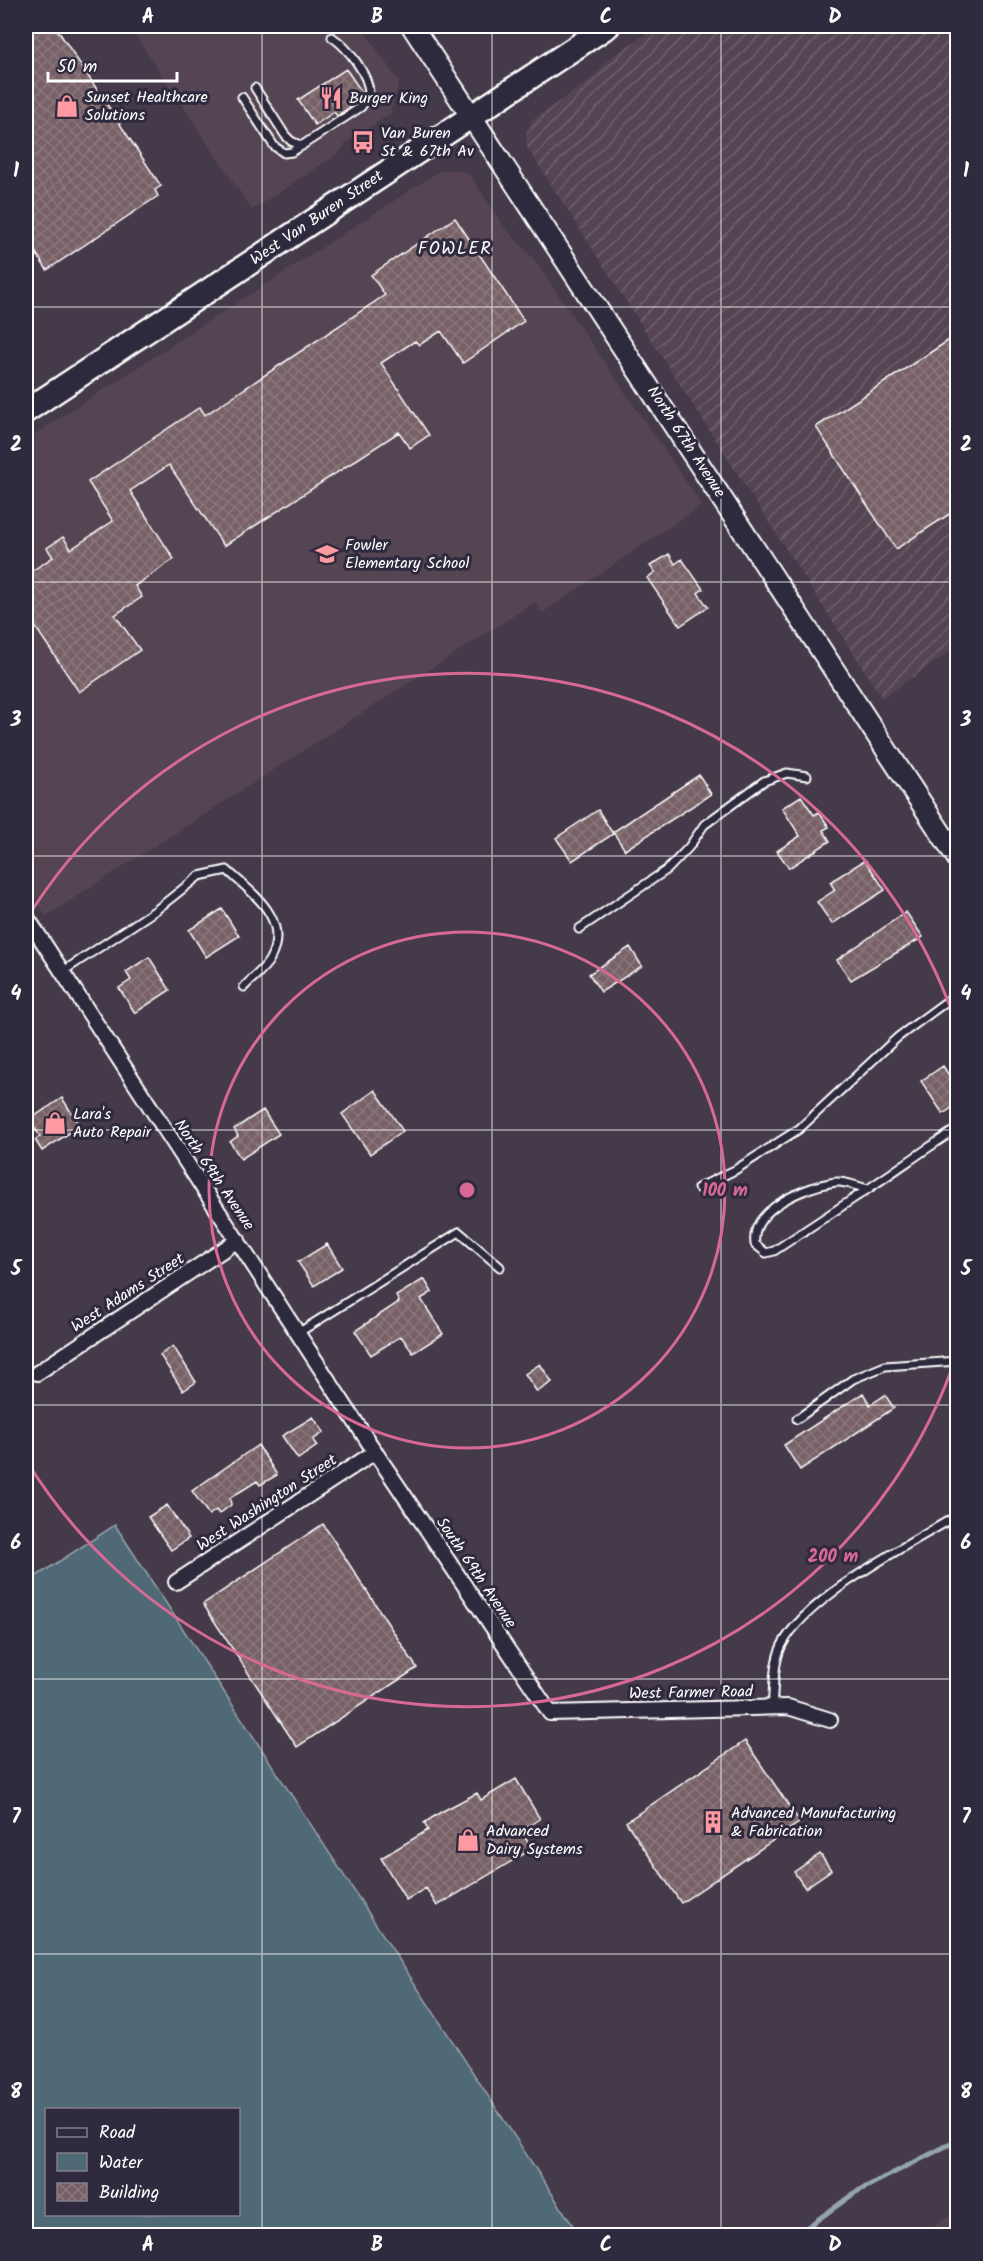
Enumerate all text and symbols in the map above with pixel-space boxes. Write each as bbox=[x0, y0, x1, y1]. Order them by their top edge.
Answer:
text: A bbox=[142, 2, 154, 34]
text: B bbox=[371, 2, 383, 34]
text: C bbox=[600, 2, 612, 34]
text: D bbox=[828, 2, 842, 34]
scale bar bbox=[48, 45, 177, 83]
text: 50 m bbox=[57, 53, 97, 82]
place label: Sunset Healthcare Solutions bbox=[85, 85, 208, 128]
restaurant icon: Burger King bbox=[318, 85, 344, 111]
place label: Burger King bbox=[349, 86, 428, 111]
shop icon: Sunset Healthcare Solutions bbox=[54, 93, 80, 119]
place label: Van Buren St & 67th Av bbox=[381, 121, 474, 164]
bus stop icon: Van Buren St & 67th Av bbox=[350, 129, 376, 155]
text: 1 bbox=[13, 156, 19, 188]
text: 1 bbox=[963, 156, 969, 188]
street label: West Van Buren Street bbox=[245, 164, 389, 272]
district label: FOWLER bbox=[418, 235, 492, 264]
street label: North 67th Avenue bbox=[640, 381, 732, 503]
text: 2 bbox=[10, 430, 22, 462]
text: 2 bbox=[960, 430, 972, 462]
place label: Fowler Elementary School bbox=[345, 533, 470, 576]
school or university icon: Fowler Elementary School bbox=[314, 541, 340, 567]
text: 3 bbox=[10, 705, 22, 737]
text: 3 bbox=[960, 705, 972, 737]
text: 4 bbox=[11, 979, 22, 1011]
text: 4 bbox=[961, 979, 972, 1011]
place label: Lara's Auto Repair bbox=[73, 1102, 153, 1145]
shop icon: Lara's Auto Repair bbox=[42, 1110, 68, 1136]
street label: North 69th Avenue bbox=[167, 1114, 261, 1236]
text: 100 m bbox=[702, 1177, 748, 1206]
centre of rings bbox=[457, 1180, 477, 1200]
street label: West Adams Street bbox=[66, 1246, 190, 1339]
text: 5 bbox=[10, 1254, 23, 1286]
text: 5 bbox=[960, 1254, 973, 1286]
street label: West Washington Street bbox=[192, 1448, 343, 1558]
street label: South 69th Avenue bbox=[429, 1512, 523, 1634]
text: 6 bbox=[11, 1528, 22, 1560]
text: 6 bbox=[961, 1528, 972, 1560]
text: 200 m bbox=[808, 1543, 859, 1572]
street label: West Farmer Road bbox=[629, 1679, 754, 1707]
place label: Advanced Manufacturing & Fabrication bbox=[731, 1801, 896, 1844]
text: 7 bbox=[11, 1802, 21, 1834]
text: 7 bbox=[961, 1802, 971, 1834]
building icon: Advanced Manufacturing & Fabrication bbox=[700, 1809, 726, 1835]
place label: Advanced Dairy Systems bbox=[486, 1819, 583, 1862]
shop icon: Advanced Dairy Systems bbox=[455, 1827, 481, 1853]
text: 8 bbox=[10, 2077, 22, 2109]
text: 8 bbox=[960, 2077, 972, 2109]
legend bbox=[45, 2108, 240, 2216]
text: Road bbox=[99, 2119, 136, 2148]
text: Water bbox=[99, 2149, 144, 2178]
text: Building bbox=[99, 2179, 159, 2208]
text: A bbox=[142, 2230, 154, 2261]
text: B bbox=[371, 2230, 383, 2261]
text: C bbox=[600, 2230, 612, 2261]
text: D bbox=[828, 2230, 842, 2261]

